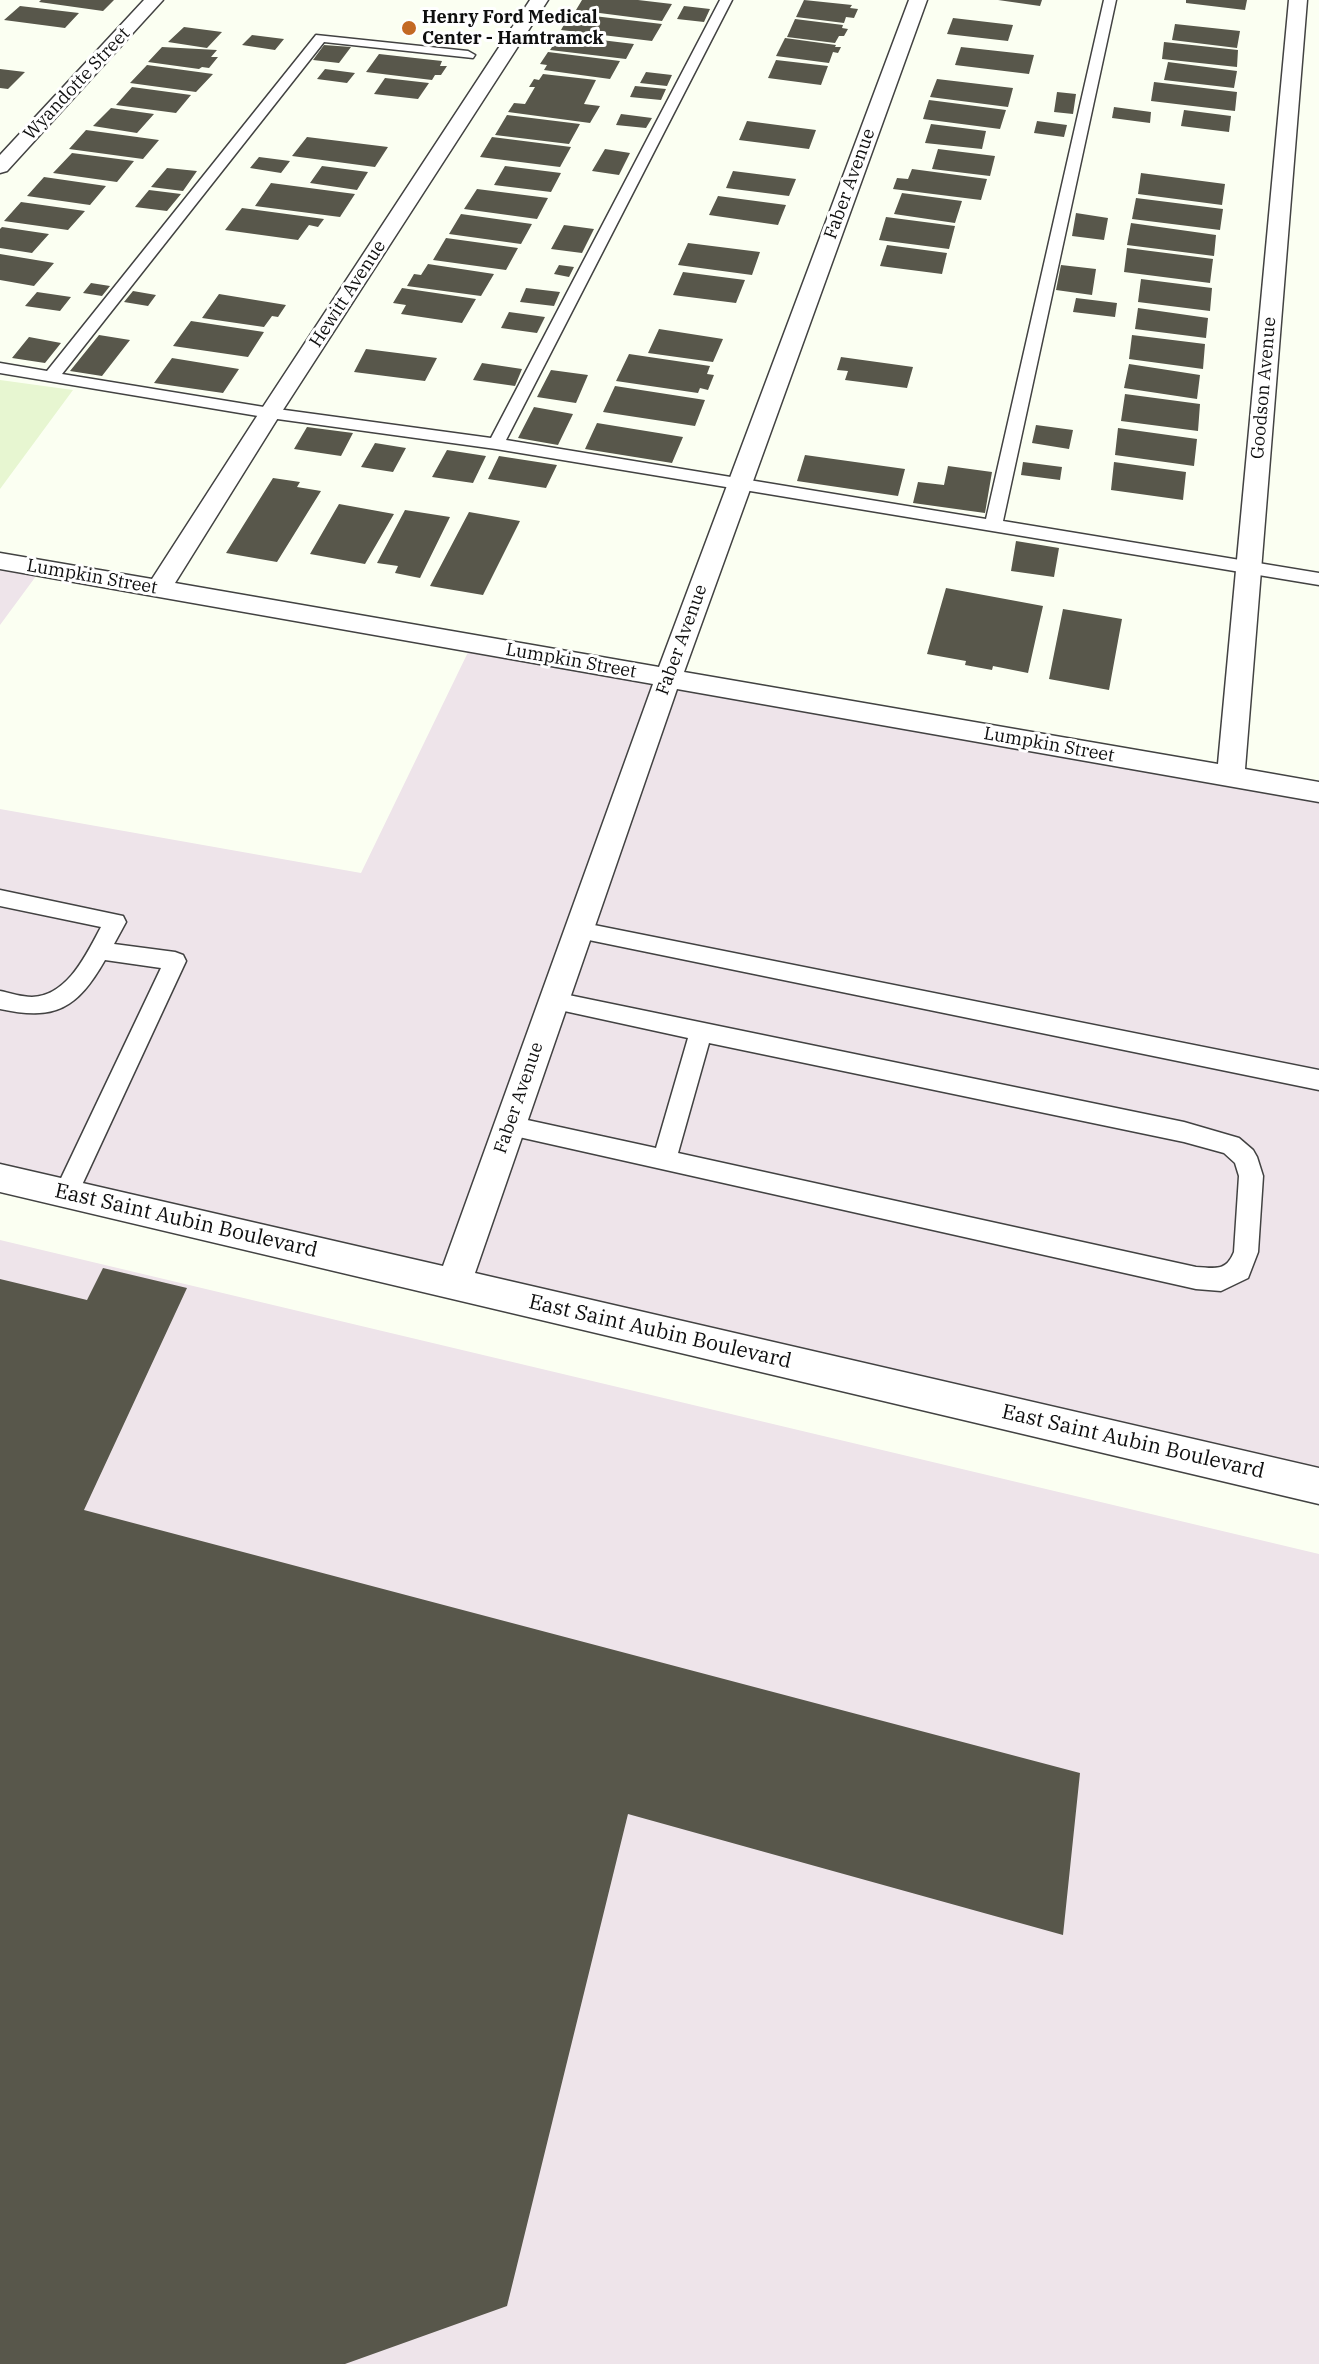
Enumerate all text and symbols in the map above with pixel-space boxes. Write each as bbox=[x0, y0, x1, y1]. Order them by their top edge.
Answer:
place label: Henry Ford Medical Center - Hamtramck bbox=[422, 7, 604, 50]
marker: Henry Ford Medical Center - Hamtramck bbox=[400, 19, 418, 37]
street label: Wyandotte Street bbox=[19, 23, 135, 145]
street label: Faber Avenue bbox=[820, 126, 880, 242]
street label: Hewitt Avenue bbox=[305, 236, 391, 352]
street label: Goodson Avenue bbox=[1247, 316, 1281, 460]
street label: Lumpkin Street bbox=[25, 555, 159, 599]
street label: Faber Avenue bbox=[652, 582, 712, 698]
street label: Lumpkin Street bbox=[504, 639, 638, 683]
street label: Lumpkin Street bbox=[982, 723, 1116, 767]
street label: Faber Avenue bbox=[490, 1040, 548, 1156]
street label: East Saint Aubin Boulevard bbox=[52, 1178, 320, 1264]
street label: East Saint Aubin Boulevard bbox=[526, 1289, 794, 1375]
street label: East Saint Aubin Boulevard bbox=[999, 1399, 1267, 1485]

